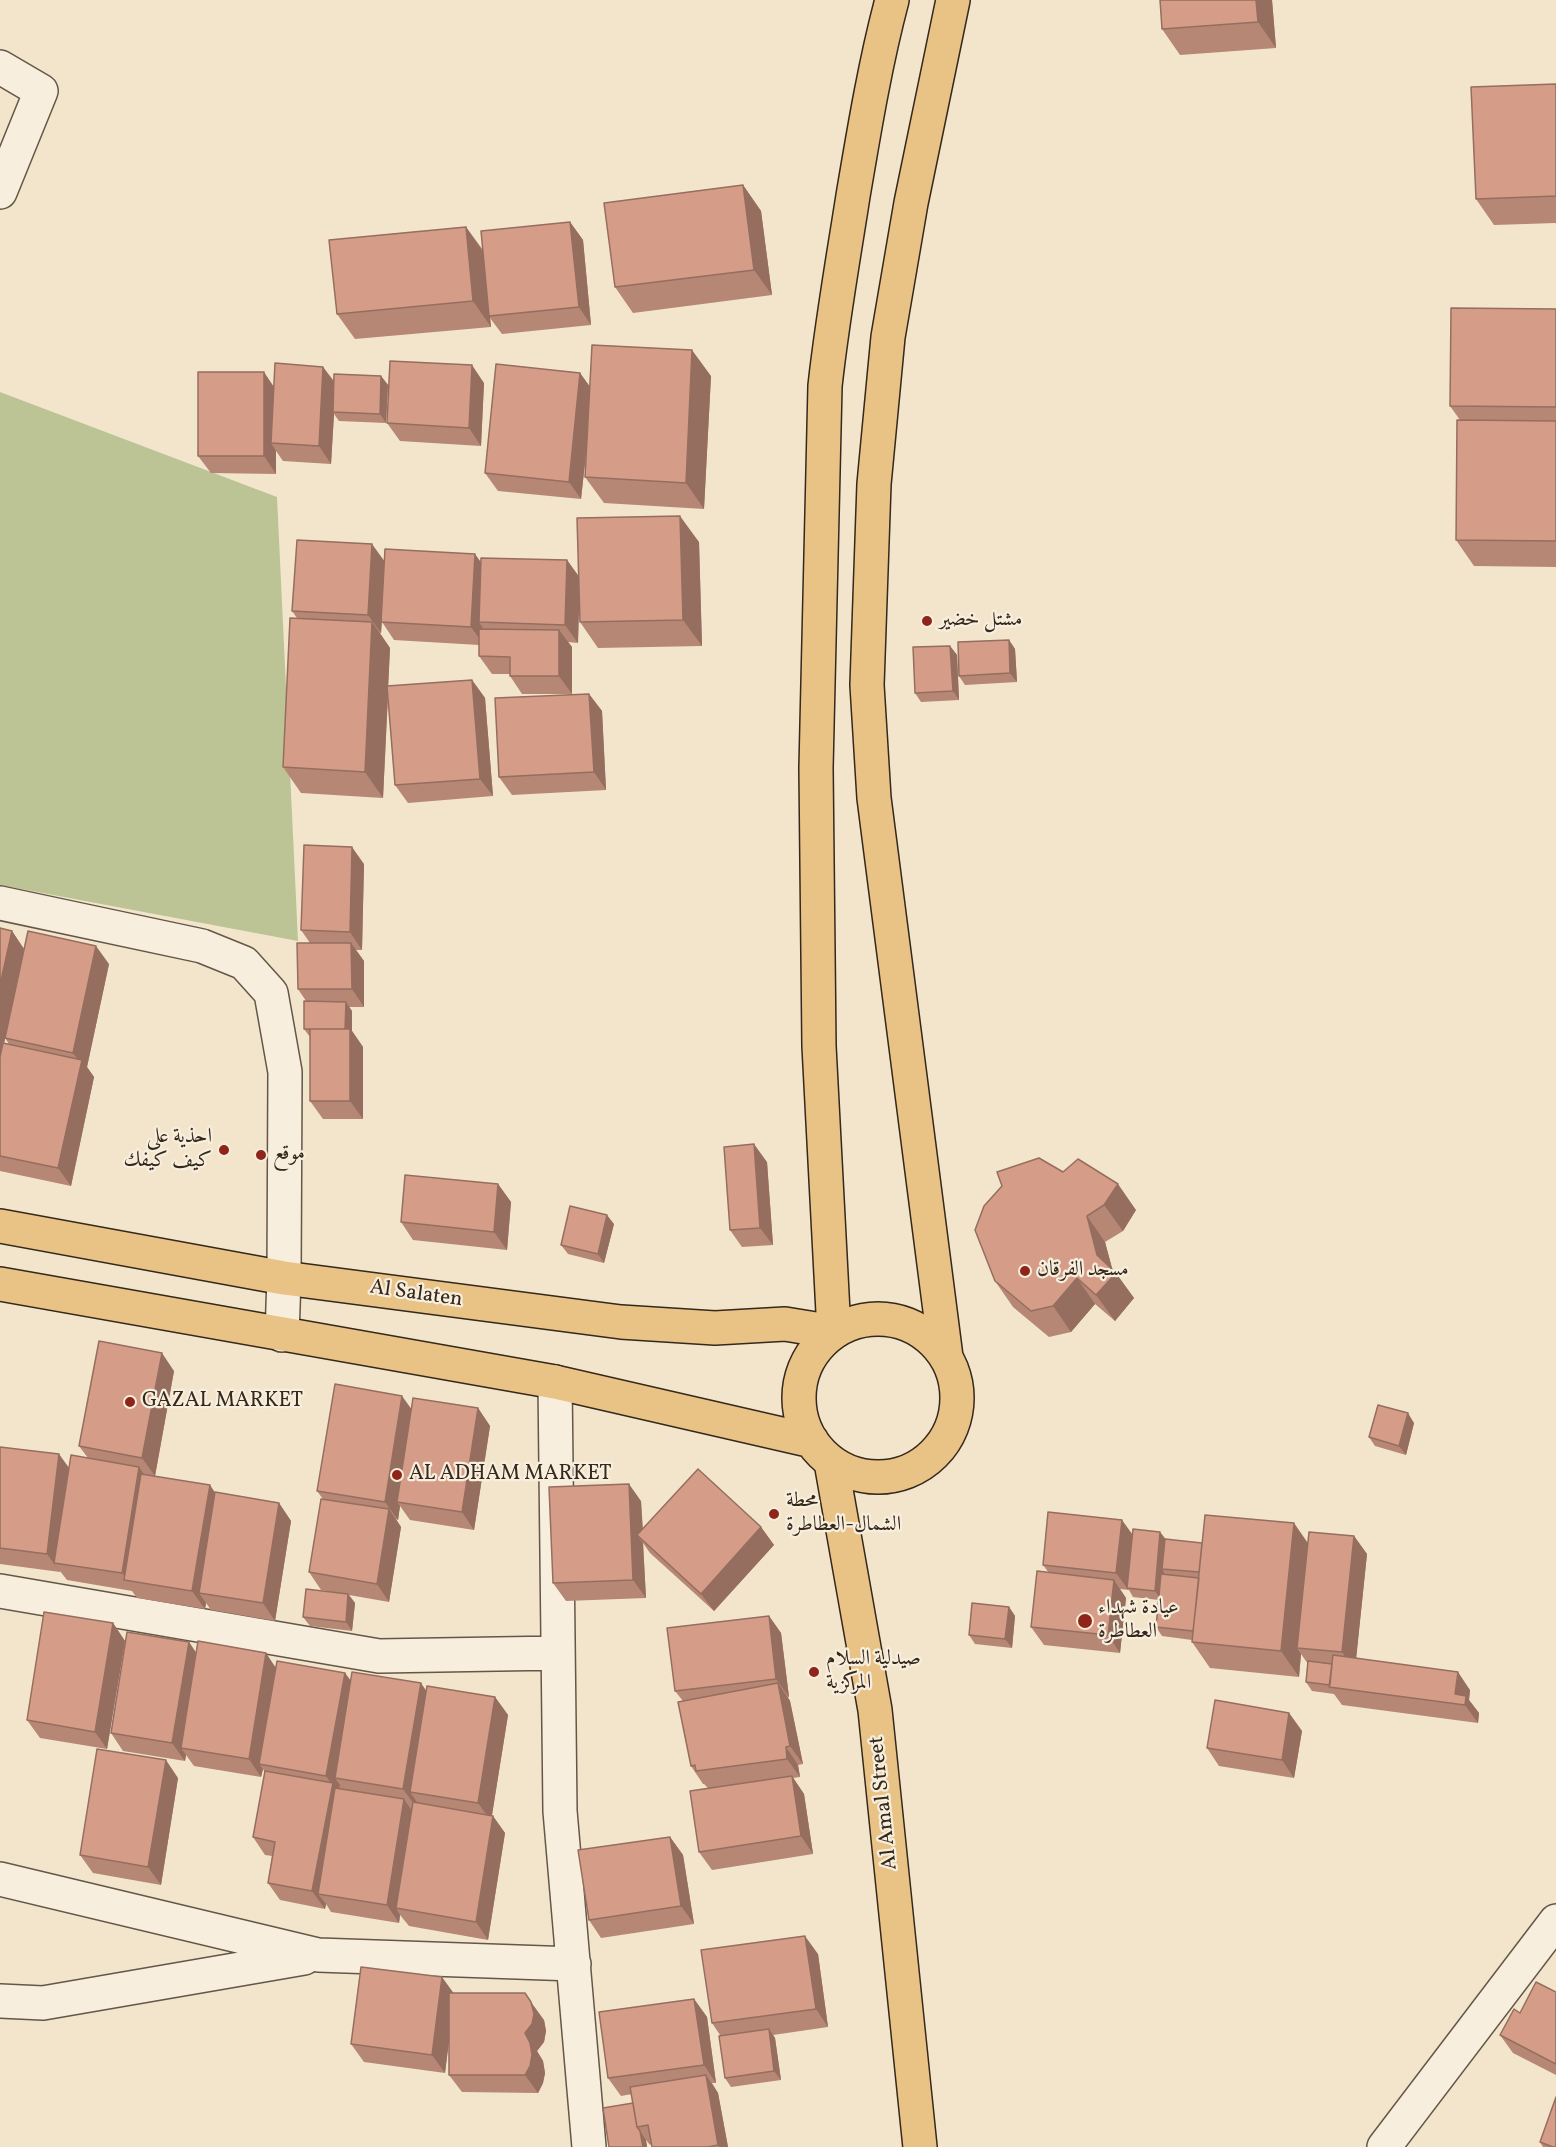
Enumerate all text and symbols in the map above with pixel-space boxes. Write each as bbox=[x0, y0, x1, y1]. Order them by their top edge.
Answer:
place label: مشتل خضير bbox=[939, 608, 1022, 634]
marker: مشتل خضير bbox=[920, 614, 934, 628]
place label: احذية على كيف كيفك bbox=[124, 1125, 212, 1175]
place label: موقع bbox=[273, 1142, 305, 1168]
marker: احذية على كيف كيفك bbox=[217, 1143, 231, 1157]
marker: موقع bbox=[254, 1148, 268, 1162]
place label: مسجد الفرقان bbox=[1037, 1258, 1129, 1284]
marker: مسجد الفرقان bbox=[1018, 1264, 1032, 1278]
street label: Al Salaten bbox=[368, 1276, 464, 1314]
place label: GAZAL MARKET bbox=[142, 1389, 303, 1415]
marker: GAZAL MARKET bbox=[123, 1395, 137, 1409]
place label: AL ADHAM MARKET bbox=[409, 1462, 612, 1488]
marker: AL ADHAM MARKET bbox=[390, 1468, 404, 1482]
place label: محطة الشمال-العطاطرة bbox=[786, 1489, 901, 1539]
marker: محطة الشمال-العطاطرة bbox=[767, 1507, 781, 1521]
place label: عيادة شهداء العطاطرة bbox=[1098, 1596, 1179, 1646]
marker: عيادة شهداء العطاطرة bbox=[1076, 1612, 1094, 1630]
place label: صيدلية السلام المركزية bbox=[826, 1647, 921, 1697]
marker: صيدلية السلام المركزية bbox=[807, 1665, 821, 1679]
street label: Al Amal Street bbox=[865, 1735, 905, 1871]

